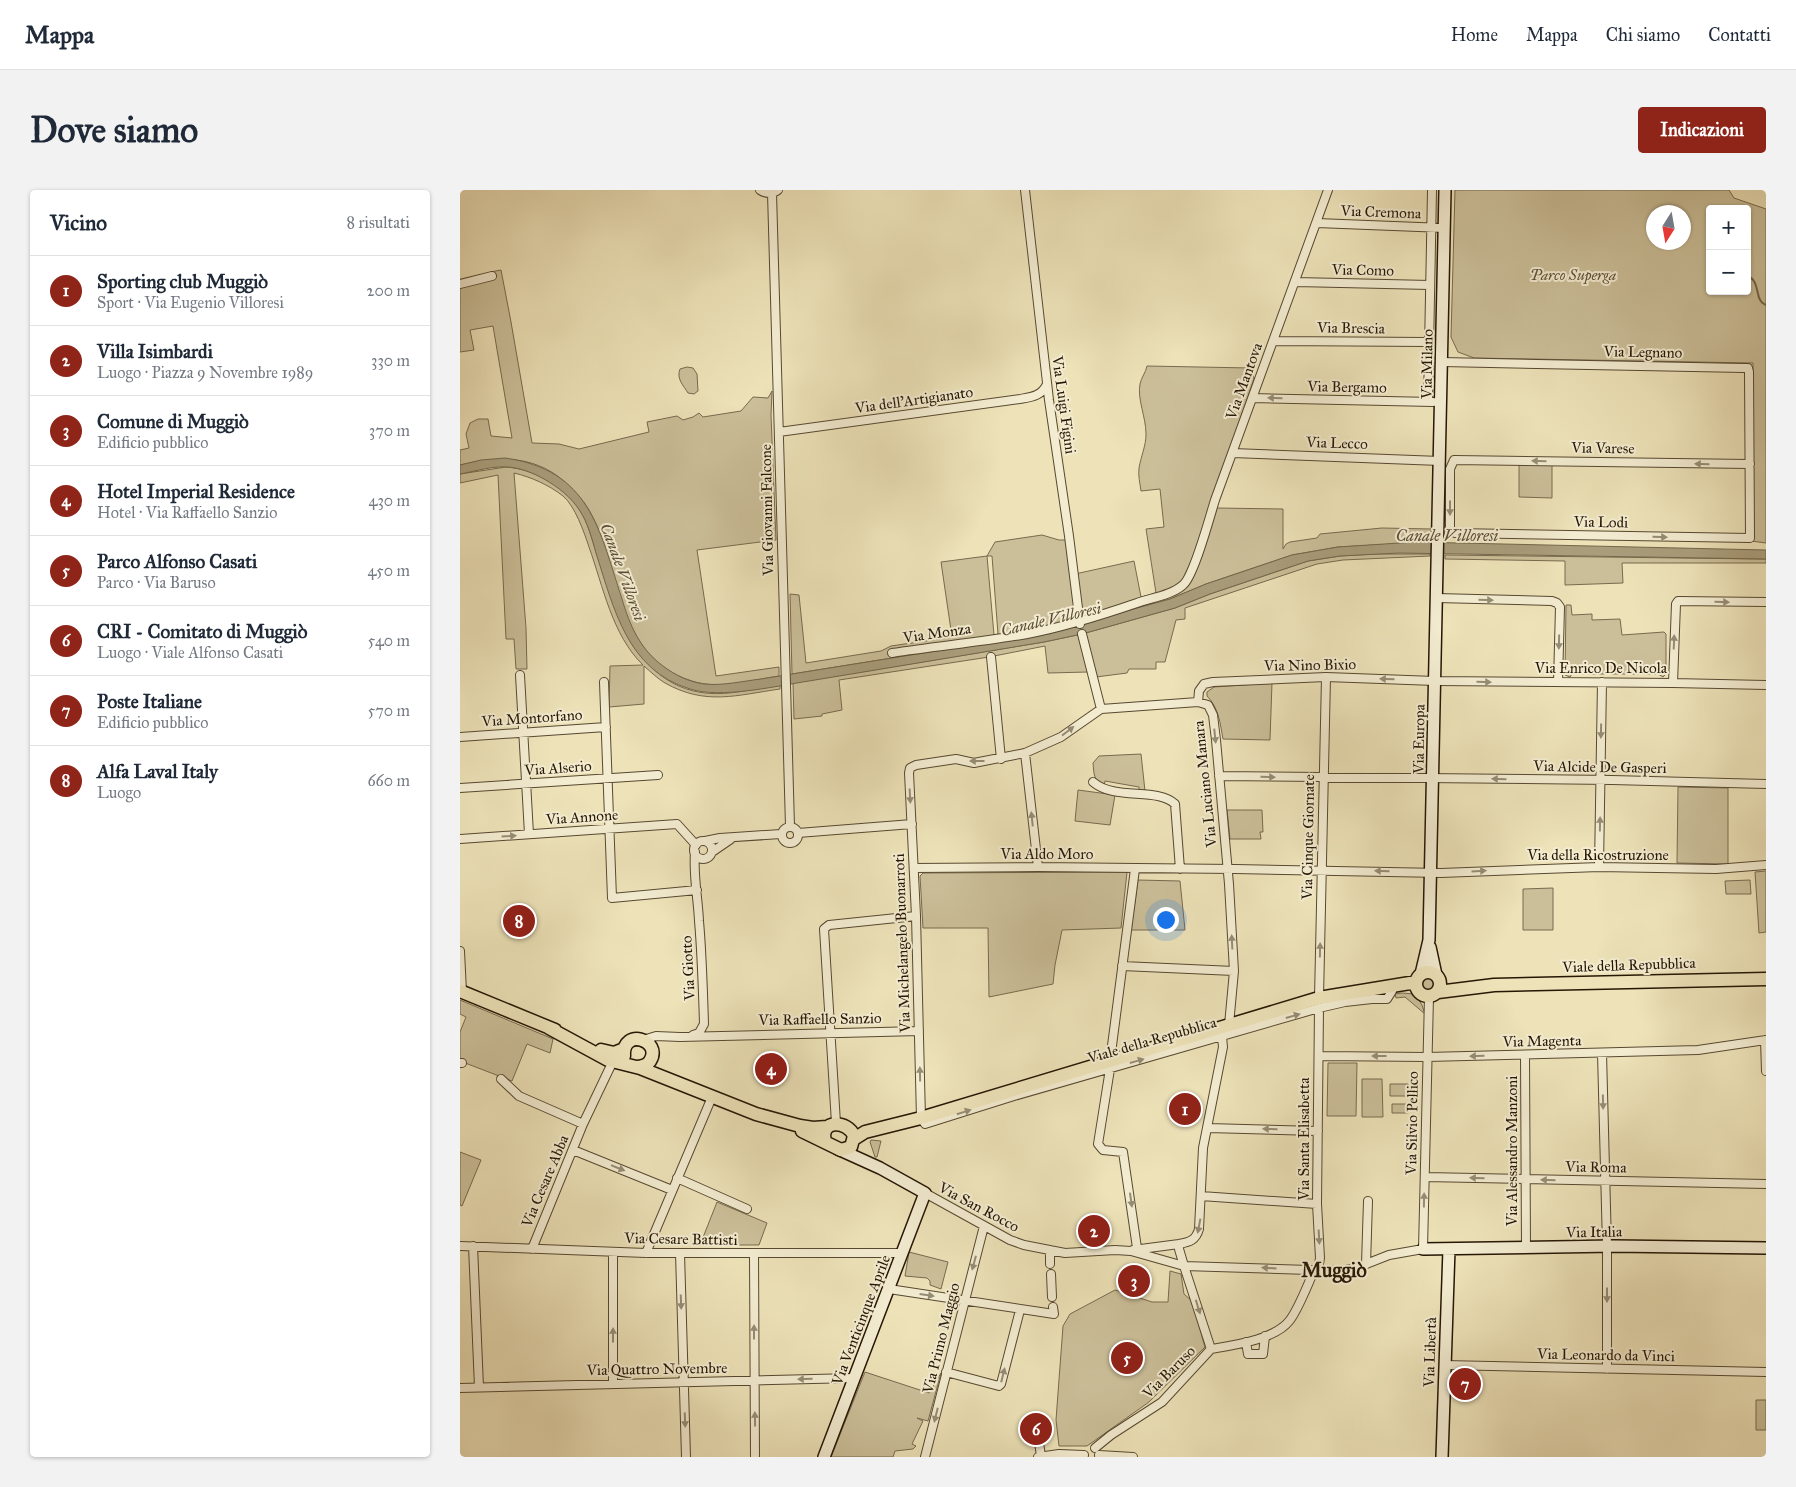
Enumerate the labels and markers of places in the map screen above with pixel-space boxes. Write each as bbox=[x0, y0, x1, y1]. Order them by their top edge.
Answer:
pin: 8 bbox=[503, 902, 535, 940]
pin: 4 bbox=[755, 1050, 787, 1088]
pin: 1 bbox=[1169, 1090, 1201, 1128]
pin: 2 bbox=[1078, 1212, 1110, 1250]
pin: 3 bbox=[1118, 1262, 1150, 1300]
pin: 5 bbox=[1111, 1339, 1143, 1377]
pin: 7 bbox=[1449, 1365, 1481, 1403]
pin: 6 bbox=[1020, 1410, 1052, 1448]

